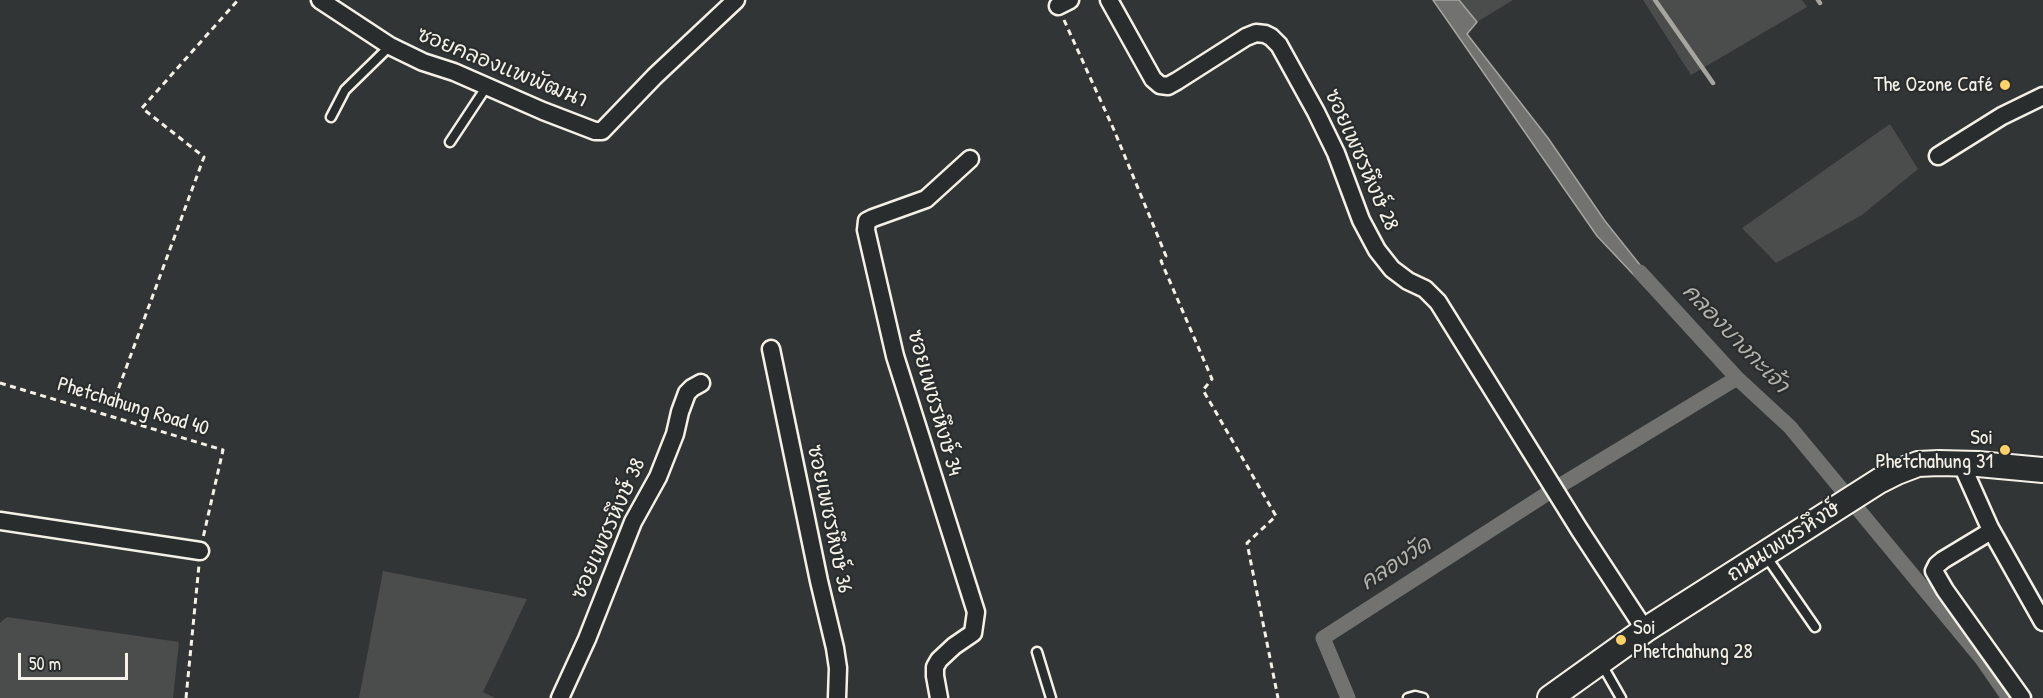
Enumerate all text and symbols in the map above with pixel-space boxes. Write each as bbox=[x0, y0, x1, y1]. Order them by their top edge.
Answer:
street label: ซอยคลองแพพัฒนา bbox=[413, 22, 591, 114]
place label: The Ozone Café bbox=[1874, 72, 1993, 98]
marker: The Ozone Café bbox=[1998, 78, 2012, 92]
street label: ซอยเพชรหึงษ์ 28 bbox=[1319, 86, 1403, 234]
water label: คลองบางกะเจ้า bbox=[1676, 279, 1794, 399]
street label: ซอยเพชรหึงษ์ 34 bbox=[901, 327, 967, 479]
street label: Phetchahung Road 40 bbox=[54, 372, 212, 442]
place label: Soi Phetchahung 31 bbox=[1875, 425, 1993, 475]
street label: ซอยเพชรหึงษ์ 36 bbox=[801, 443, 857, 595]
marker: Soi Phetchahung 31 bbox=[1998, 443, 2012, 457]
street label: ซอยเพชรหึงษ์ 38 bbox=[567, 455, 651, 603]
street label: ถนนเพชรหึงษ์ bbox=[1723, 496, 1845, 588]
water label: คลองวัด bbox=[1356, 532, 1436, 596]
place label: Soi Phetchahung 28 bbox=[1633, 615, 1753, 665]
marker: Soi Phetchahung 28 bbox=[1614, 633, 1628, 647]
scale bar bbox=[21, 641, 130, 679]
text: 50 m bbox=[29, 651, 61, 676]

